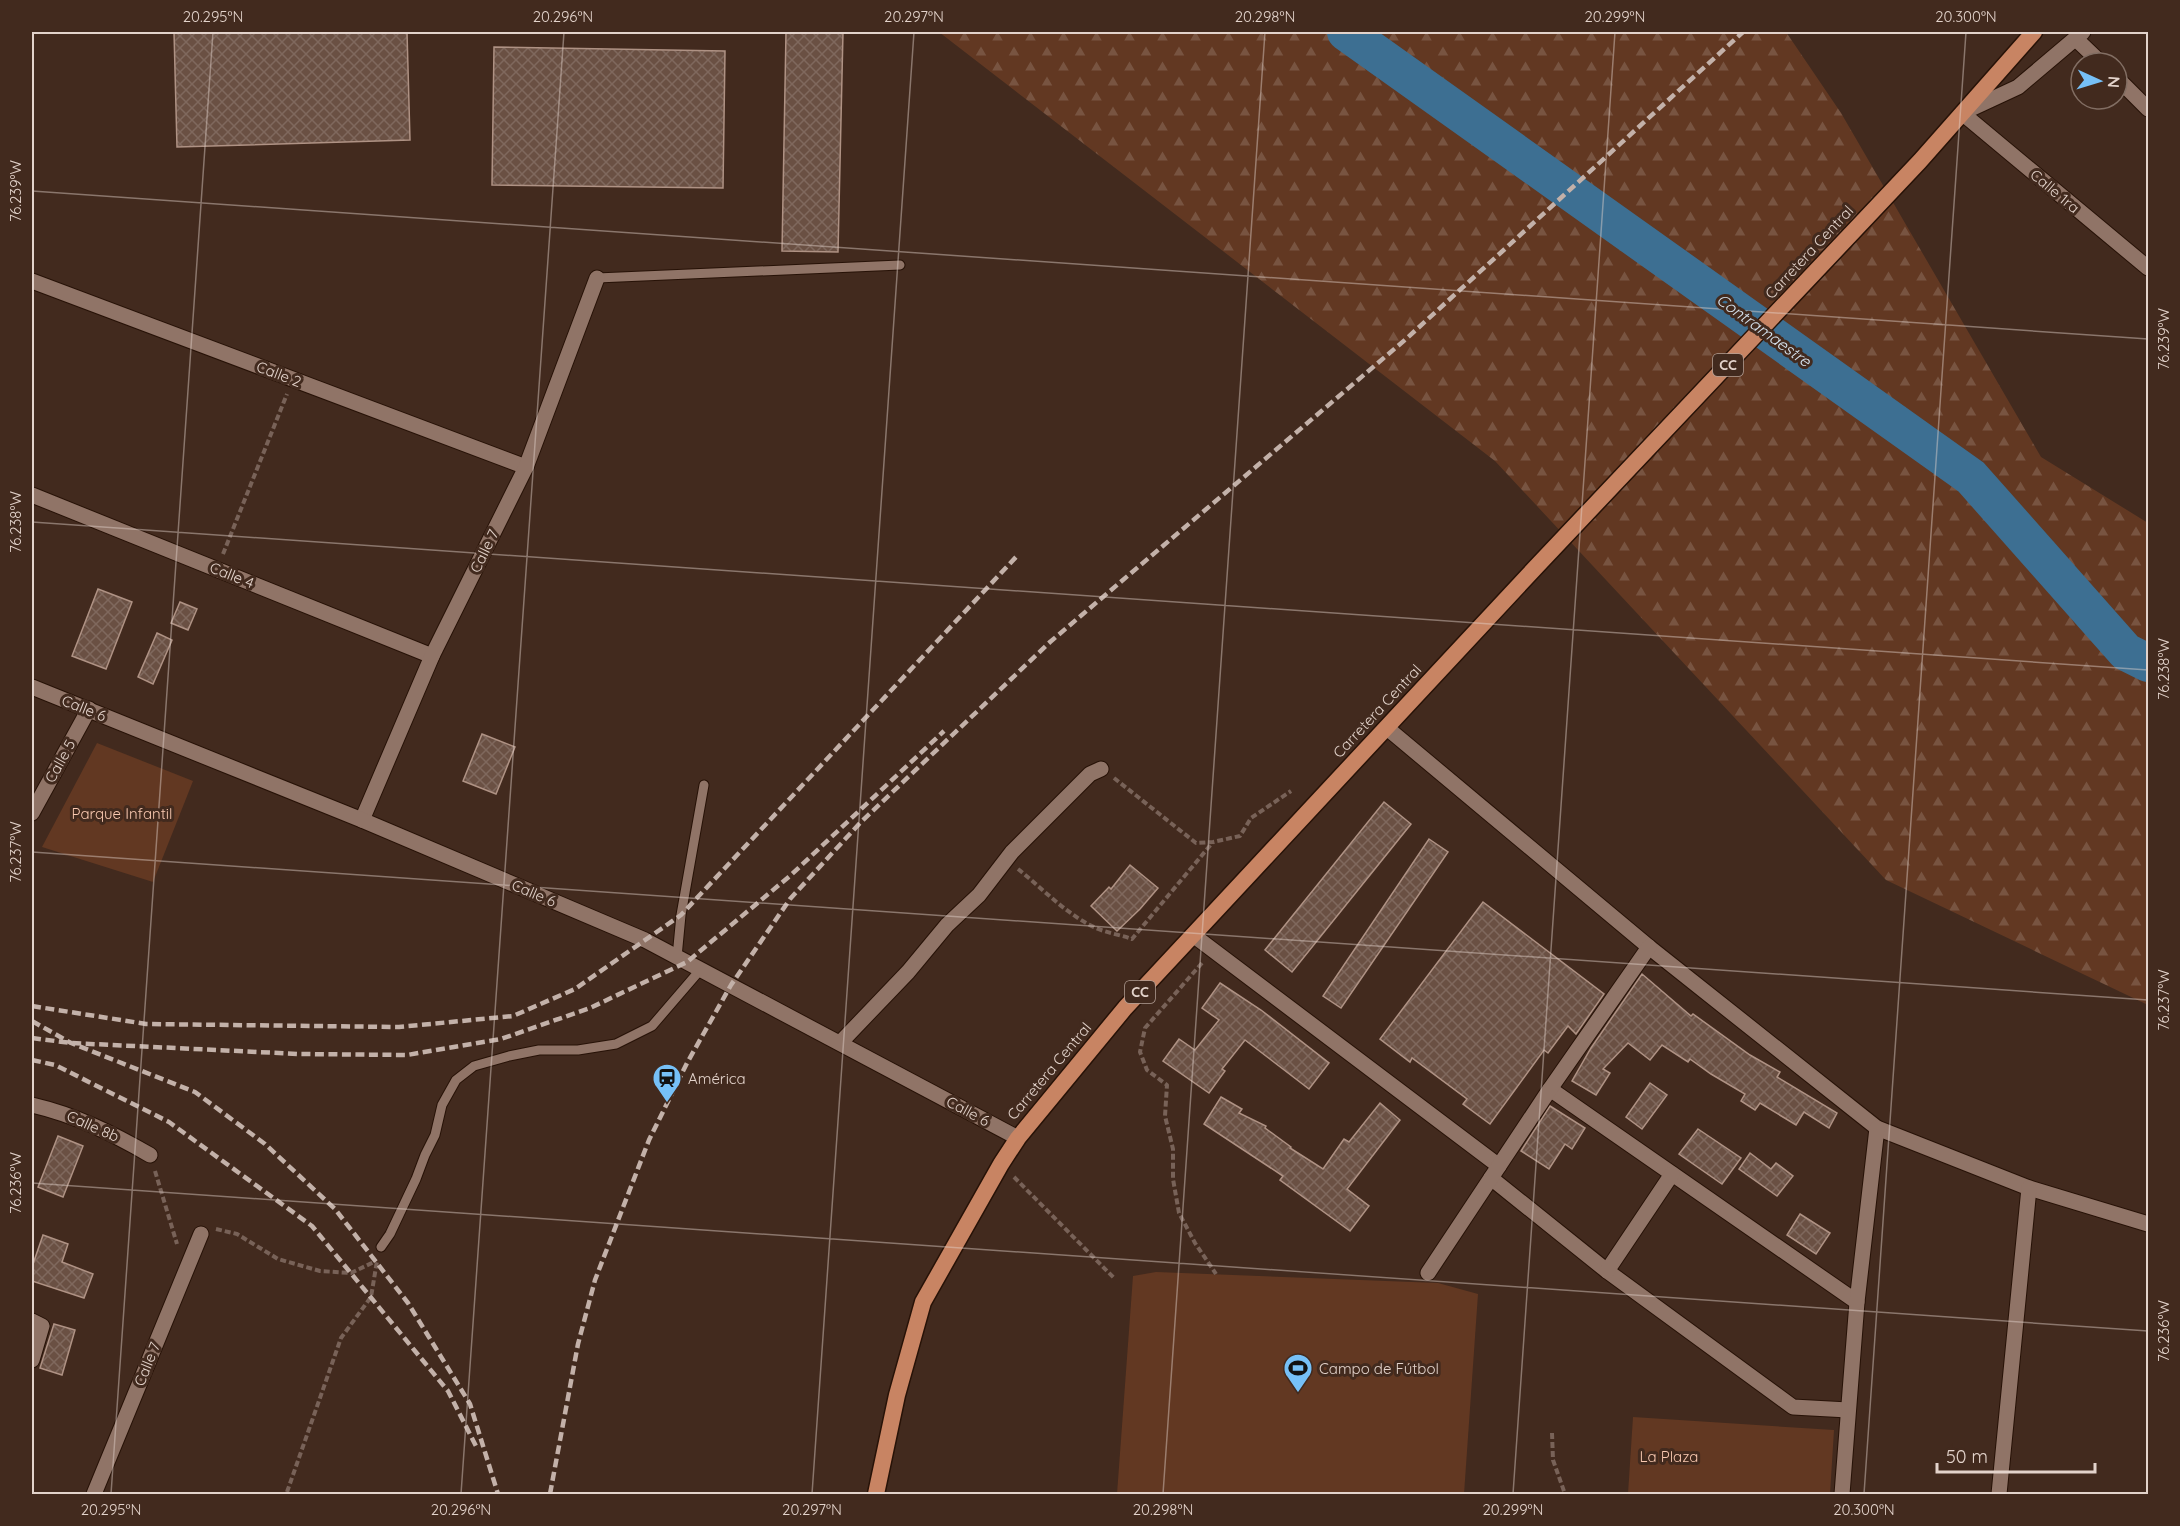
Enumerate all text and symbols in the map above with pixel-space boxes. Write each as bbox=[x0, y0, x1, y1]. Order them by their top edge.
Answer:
text: 20.295°N bbox=[183, 7, 243, 26]
text: 20.296°N bbox=[533, 7, 593, 26]
text: 20.297°N bbox=[884, 7, 944, 26]
text: 20.298°N bbox=[1235, 7, 1295, 26]
text: 20.299°N bbox=[1585, 7, 1645, 26]
text: 20.300°N bbox=[1935, 7, 1997, 26]
north arrow bbox=[2069, 51, 2129, 111]
text: N bbox=[2104, 75, 2124, 89]
text: 76.239°W bbox=[6, 159, 25, 222]
street label: Calle 1ra bbox=[2027, 165, 2083, 217]
street label: Carretera Central bbox=[1761, 201, 1857, 303]
water label: Contramaestre bbox=[1713, 289, 1816, 371]
text: 76.239°W bbox=[2154, 307, 2173, 370]
road number: CC bbox=[1713, 354, 1743, 376]
street label: Calle 2 bbox=[254, 357, 304, 391]
text: 76.238°W bbox=[6, 491, 25, 553]
street label: Calle 7 bbox=[465, 526, 503, 576]
street label: Calle 4 bbox=[207, 558, 257, 592]
text: 76.238°W bbox=[2154, 638, 2173, 700]
street label: Carretera Central bbox=[1329, 660, 1425, 762]
street label: Calle 6 bbox=[59, 691, 109, 725]
street label: Calle 5 bbox=[40, 736, 80, 786]
park label: Parque Infantil bbox=[72, 804, 172, 823]
text: 76.237°W bbox=[6, 821, 25, 883]
street label: Calle 6 bbox=[509, 875, 559, 911]
text: 76.237°W bbox=[2154, 969, 2173, 1031]
road number: CC bbox=[1125, 981, 1155, 1003]
street label: Carretera Central bbox=[1003, 1019, 1095, 1123]
station icon: América bbox=[651, 1062, 683, 1104]
place label: América bbox=[688, 1069, 746, 1088]
street label: Calle 6 bbox=[943, 1092, 993, 1130]
street label: Calle 8b bbox=[64, 1106, 122, 1146]
text: 76.236°W bbox=[6, 1152, 25, 1214]
text: 76.236°W bbox=[2154, 1300, 2173, 1362]
street label: Calle 7 bbox=[130, 1339, 165, 1389]
sports icon: Campo de Fútbol bbox=[1282, 1352, 1314, 1394]
place label: Campo de Fútbol bbox=[1319, 1359, 1439, 1378]
scale bar bbox=[1937, 1436, 2094, 1474]
text: 50 m bbox=[1946, 1445, 1988, 1468]
park label: La Plaza bbox=[1640, 1447, 1698, 1466]
text: 20.295°N bbox=[81, 1500, 141, 1519]
text: 20.296°N bbox=[431, 1500, 491, 1519]
text: 20.297°N bbox=[782, 1500, 842, 1519]
text: 20.298°N bbox=[1133, 1500, 1193, 1519]
text: 20.299°N bbox=[1483, 1500, 1543, 1519]
text: 20.300°N bbox=[1833, 1500, 1895, 1519]

